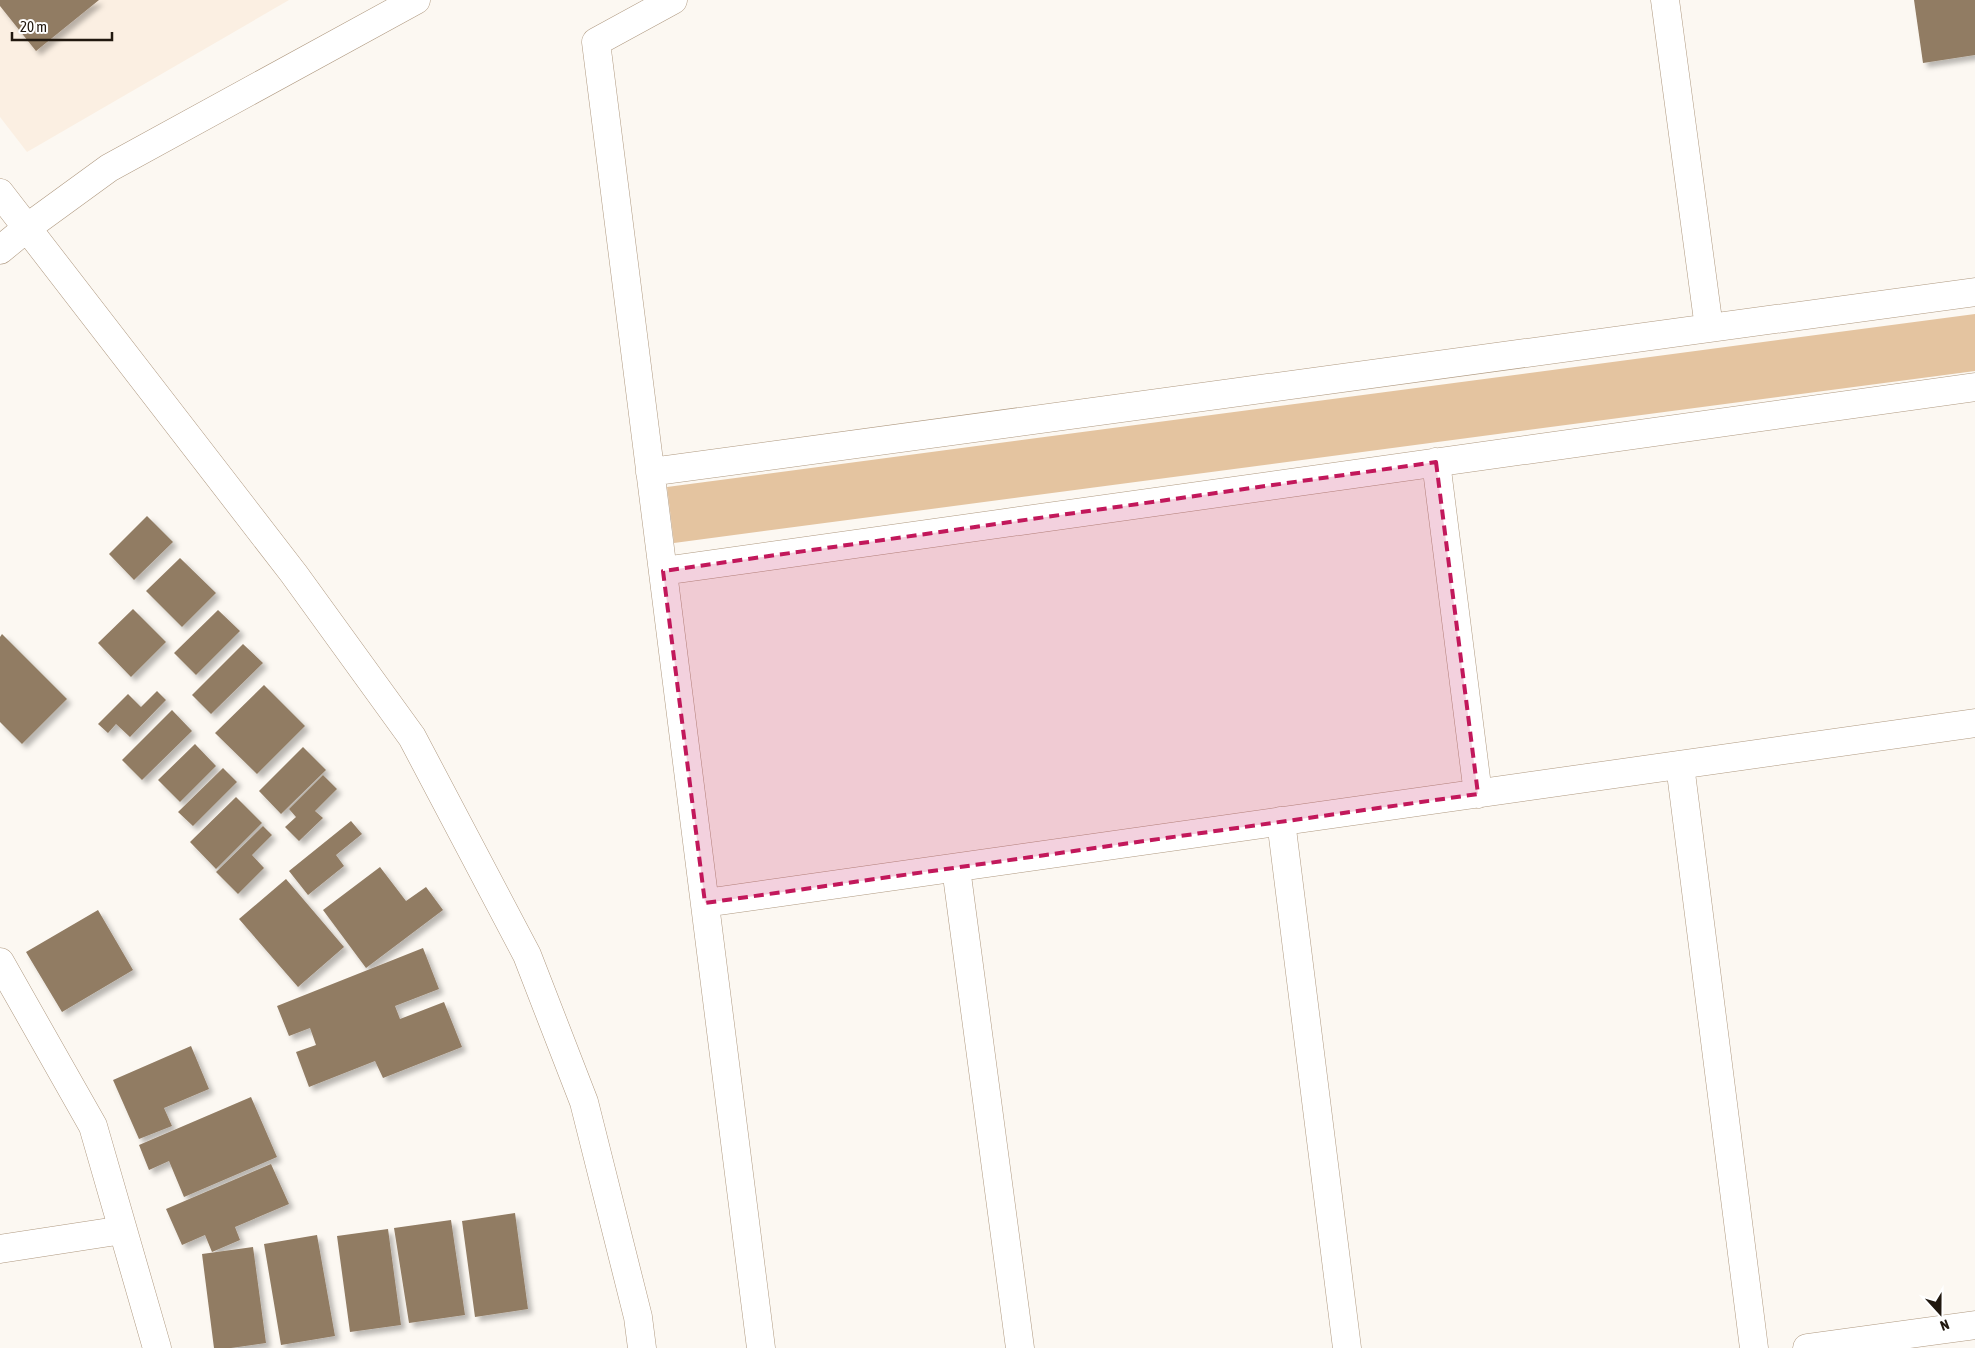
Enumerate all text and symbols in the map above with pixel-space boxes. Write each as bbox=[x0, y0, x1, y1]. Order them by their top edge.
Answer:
scale bar bbox=[12, 10, 112, 42]
text: 20 m bbox=[20, 18, 47, 35]
north arrow bbox=[1915, 1288, 1965, 1338]
text: N bbox=[1938, 1316, 1951, 1334]

